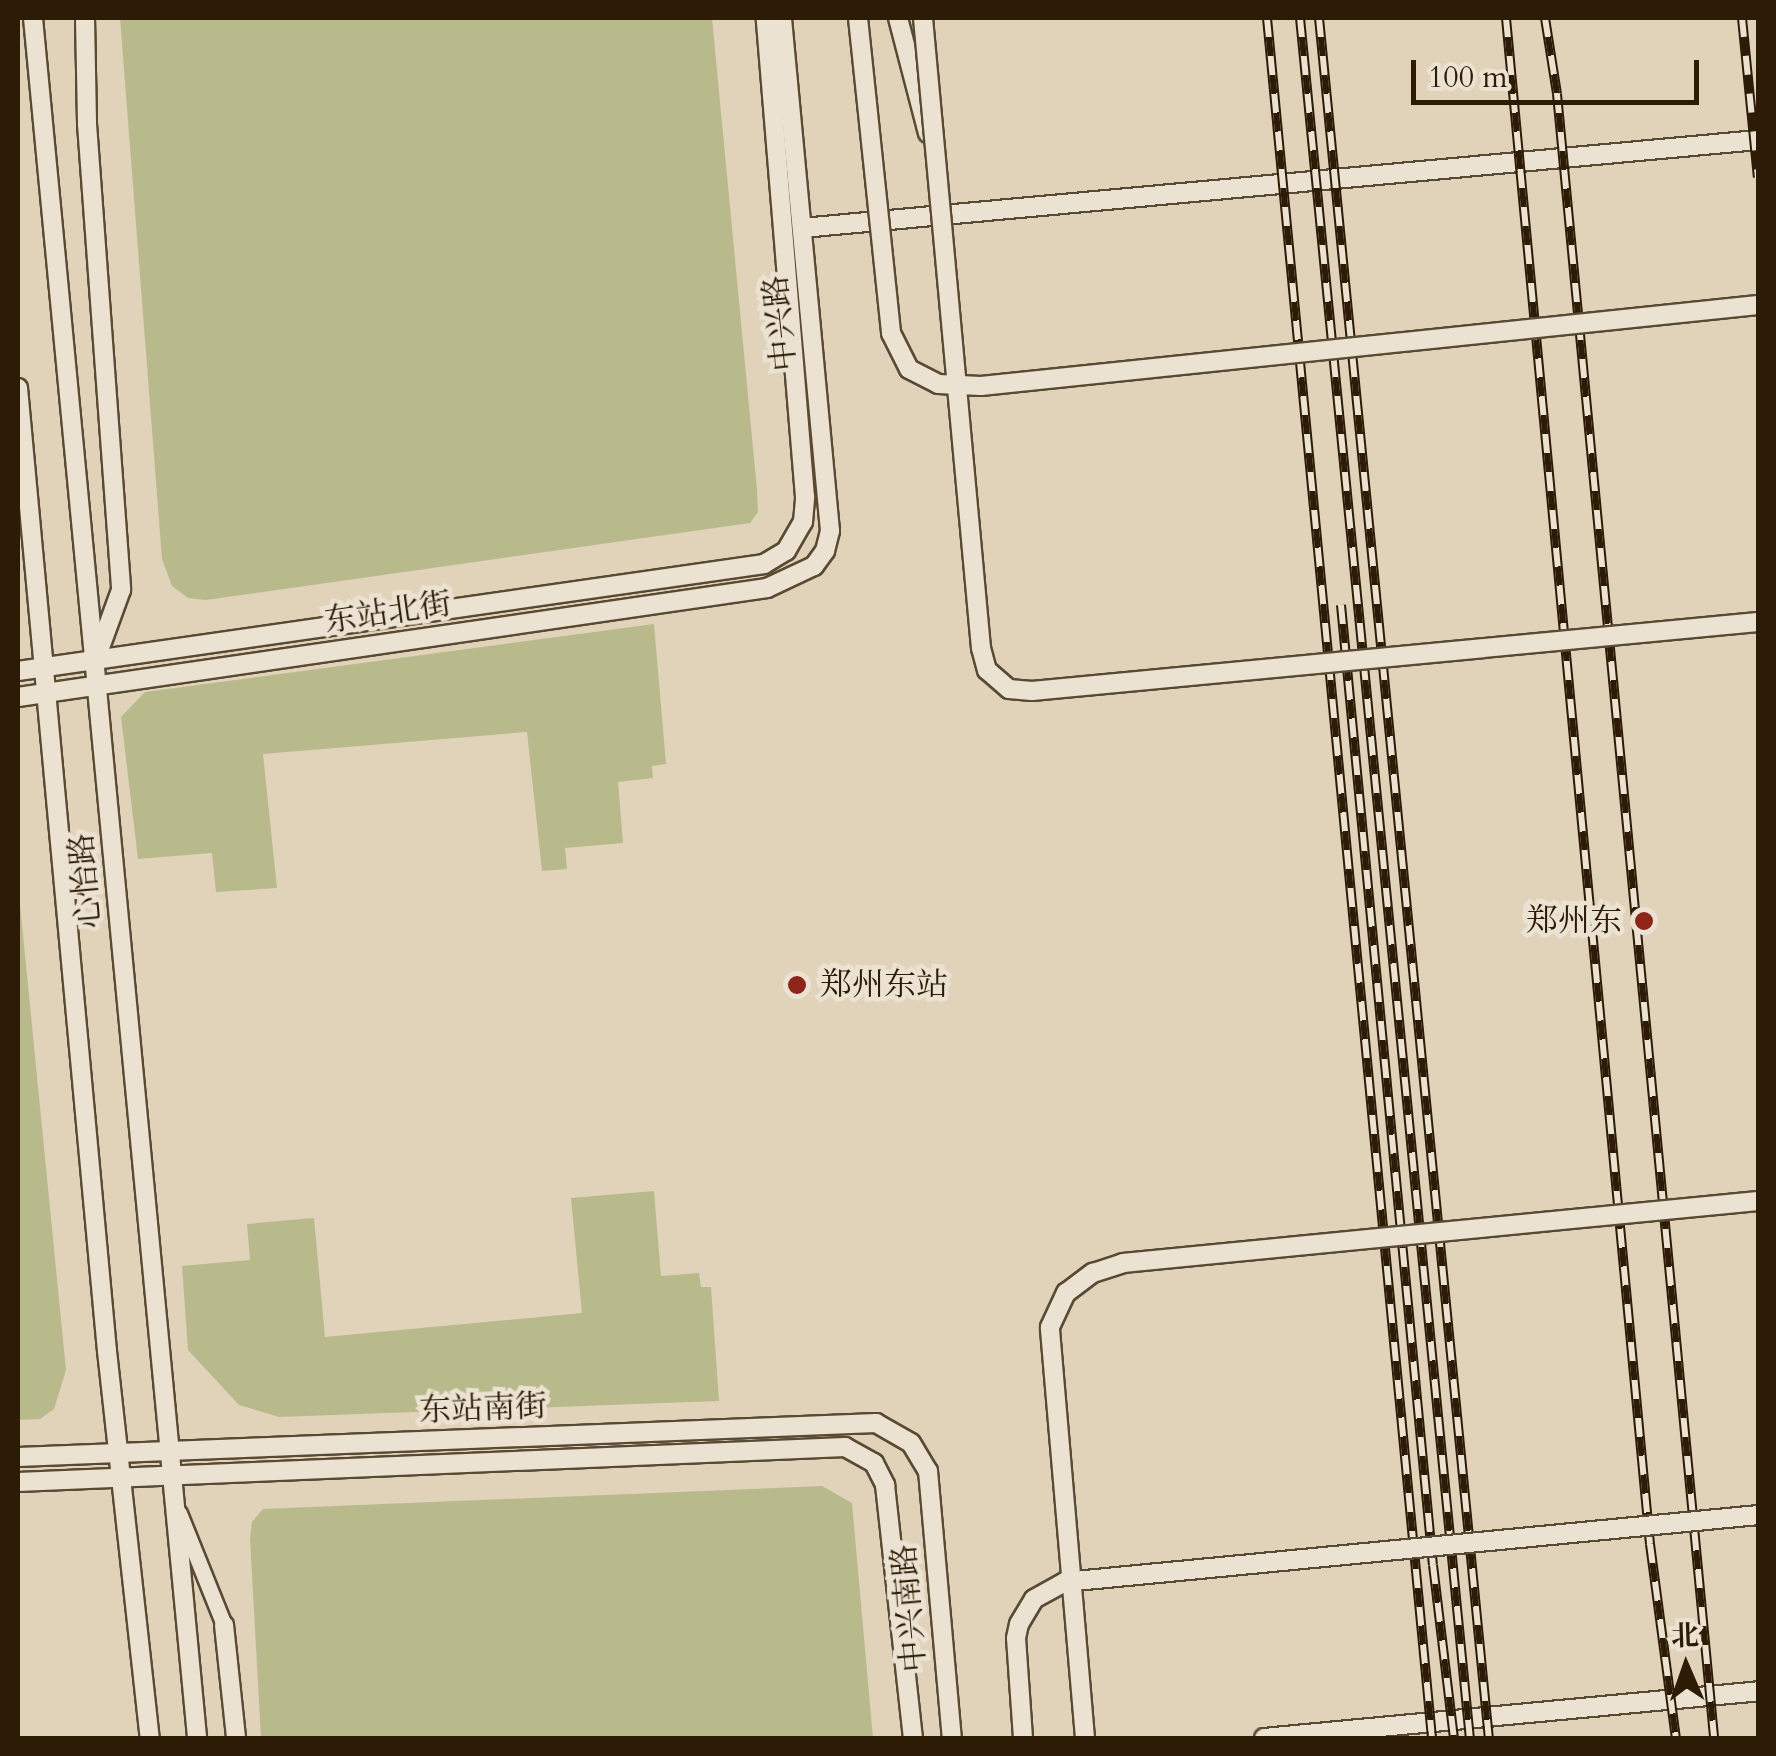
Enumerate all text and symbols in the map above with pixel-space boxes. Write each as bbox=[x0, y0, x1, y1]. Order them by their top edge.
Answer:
scale bar bbox=[1416, 40, 1704, 102]
text: 100 m bbox=[1428, 57, 1508, 98]
street label: 中兴路 bbox=[757, 273, 805, 373]
street label: 东站北街 bbox=[322, 585, 454, 641]
street label: 心怡路 bbox=[63, 832, 109, 930]
place label: 郑州东 bbox=[1526, 902, 1622, 940]
marker: 郑州东 bbox=[1631, 908, 1657, 934]
place label: 郑州东站 bbox=[820, 966, 948, 1004]
marker: 郑州东站 bbox=[784, 972, 810, 998]
street label: 东站南街 bbox=[418, 1388, 548, 1430]
street label: 中兴南路 bbox=[885, 1543, 935, 1673]
north arrow bbox=[1636, 1616, 1736, 1716]
text: 北 bbox=[1670, 1617, 1700, 1655]

